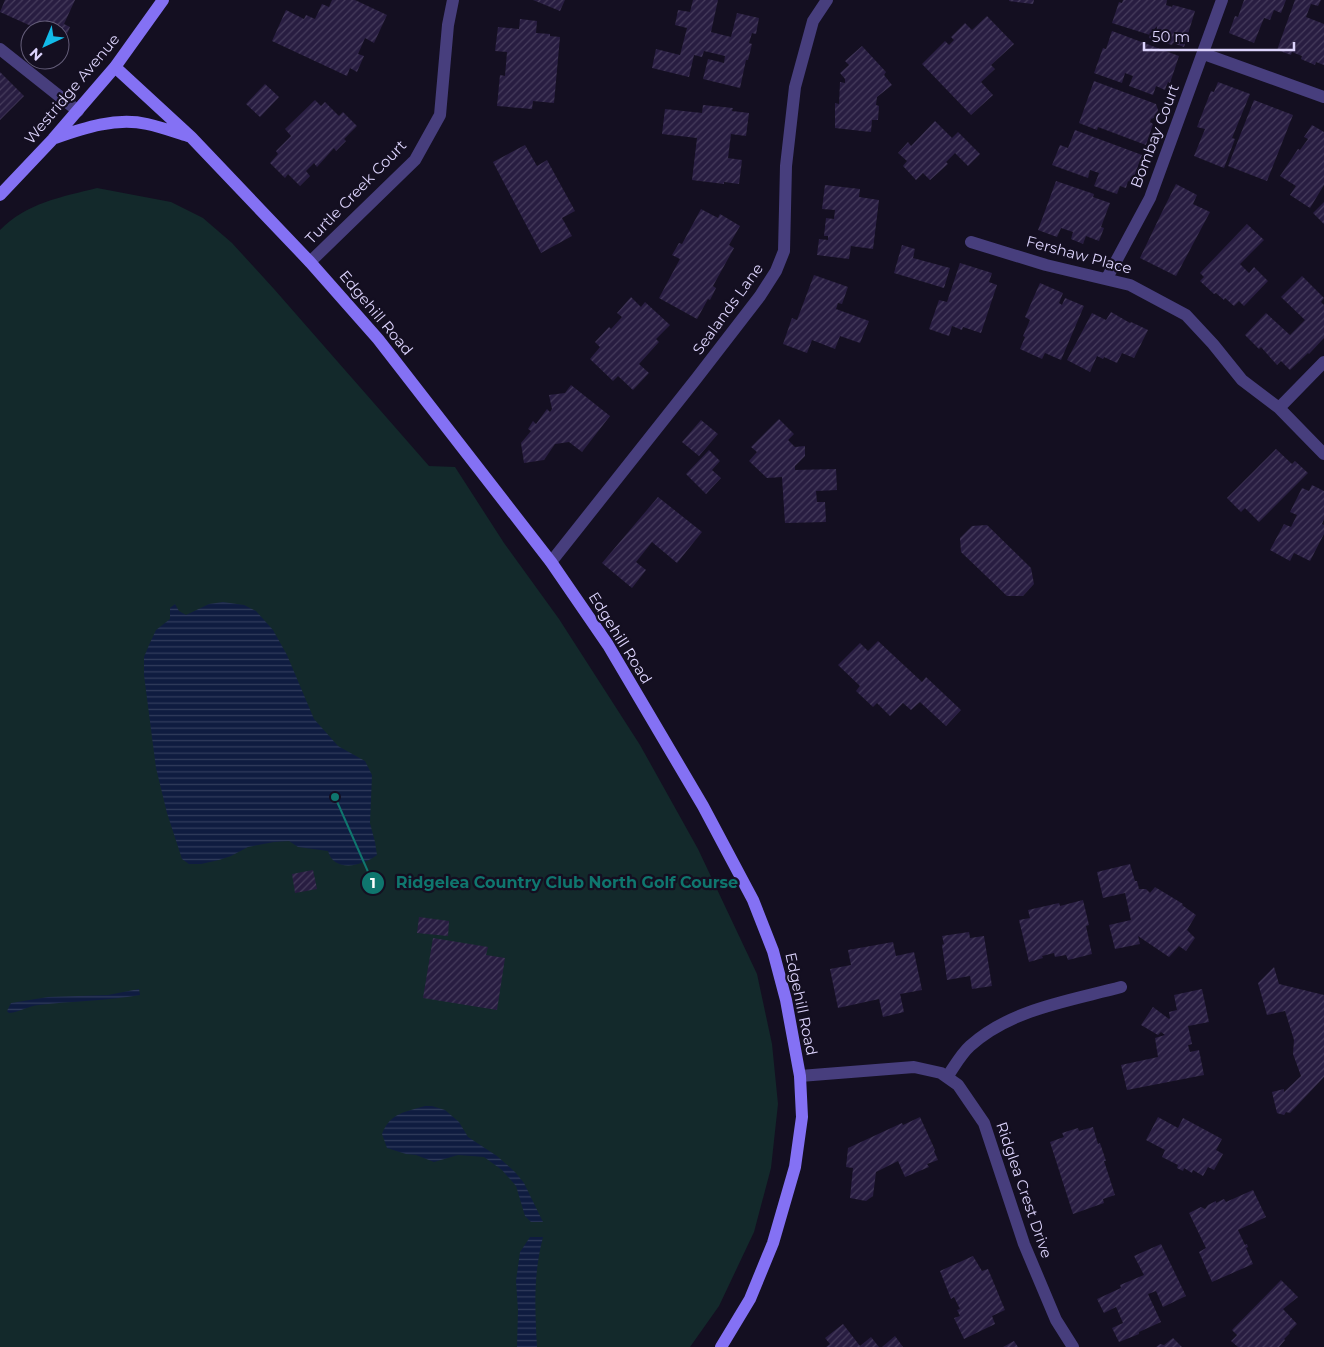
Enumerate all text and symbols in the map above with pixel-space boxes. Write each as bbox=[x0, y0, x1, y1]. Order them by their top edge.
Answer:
north arrow bbox=[20, 20, 70, 70]
scale bar bbox=[1144, 20, 1294, 52]
text: 50 m bbox=[1152, 27, 1190, 46]
street label: Westridge Avenue bbox=[20, 30, 123, 148]
text: N bbox=[26, 44, 46, 65]
street label: Bombay Court bbox=[1126, 81, 1183, 190]
street label: Turtle Creek Court bbox=[301, 136, 410, 248]
street label: Fershaw Place bbox=[1024, 231, 1134, 278]
street label: Sealands Lane bbox=[688, 259, 767, 358]
street label: Edgehill Road bbox=[335, 266, 417, 359]
street label: Edgehill Road bbox=[585, 588, 656, 687]
callout: Ridgelea Country Club North Golf Course bbox=[360, 867, 748, 898]
text: 1 bbox=[370, 873, 376, 892]
text: Ridgelea Country Club North Golf Course bbox=[396, 873, 738, 892]
street label: Edgehill Road bbox=[781, 951, 822, 1057]
street label: Ridglea Crest Drive bbox=[992, 1119, 1057, 1261]

